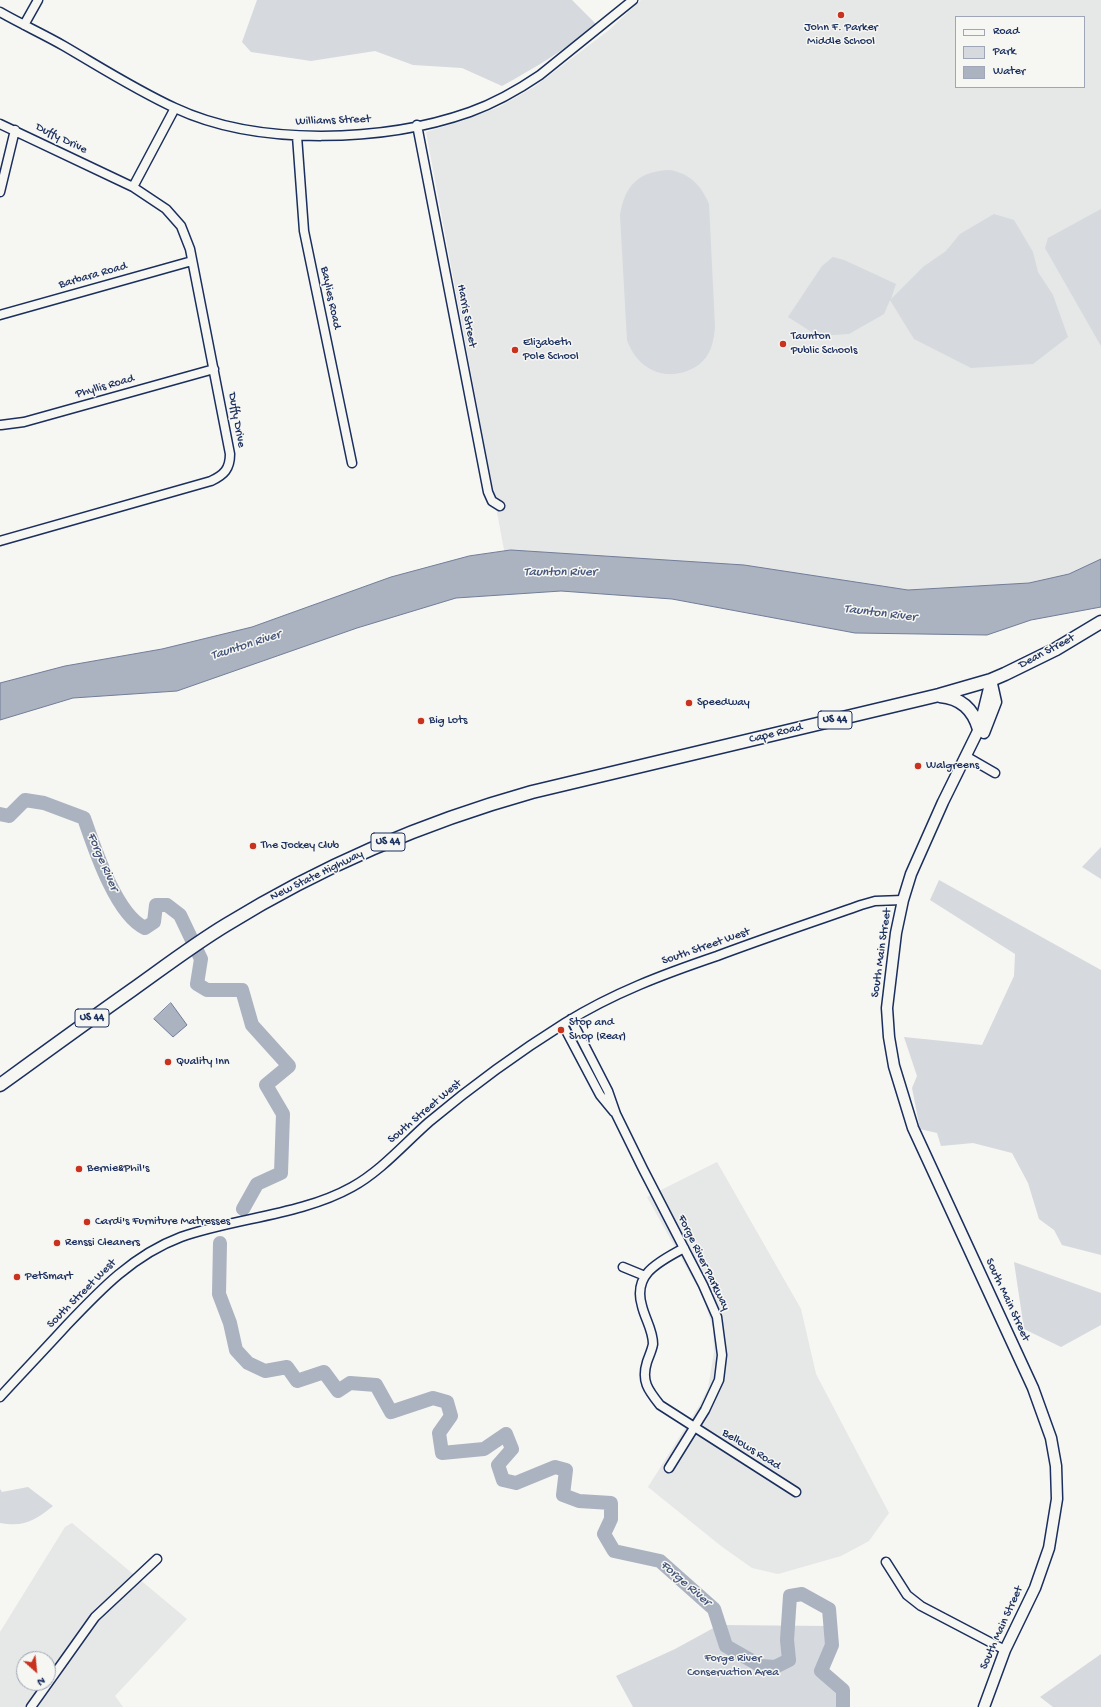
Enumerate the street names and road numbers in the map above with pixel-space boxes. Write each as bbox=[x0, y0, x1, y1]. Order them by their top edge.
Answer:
street label: Williams Street bbox=[295, 112, 371, 130]
street label: Duffy Drive bbox=[33, 120, 89, 158]
street label: Barbara Road bbox=[57, 259, 129, 293]
street label: Baylies Road bbox=[316, 265, 344, 331]
street label: Harris Street bbox=[453, 283, 479, 349]
street label: Phyllis Road bbox=[74, 372, 136, 402]
street label: Duffy Drive bbox=[224, 391, 248, 449]
street label: Dean Street bbox=[1017, 631, 1077, 673]
road number: US 44 bbox=[818, 711, 852, 729]
street label: Cape Road bbox=[748, 720, 804, 748]
road number: US 44 bbox=[371, 833, 405, 851]
street label: New State Highway bbox=[268, 847, 366, 905]
street label: South Main Street bbox=[869, 908, 895, 998]
street label: South Street West bbox=[660, 925, 752, 969]
road number: US 44 bbox=[75, 1009, 109, 1027]
street label: South Street West bbox=[385, 1077, 465, 1147]
street label: Forge River Parkway bbox=[674, 1213, 732, 1313]
street label: South Street West bbox=[44, 1256, 120, 1332]
street label: South Main Street bbox=[982, 1256, 1032, 1344]
street label: Bellows Road bbox=[719, 1426, 783, 1474]
street label: South Main Street bbox=[977, 1584, 1027, 1672]

